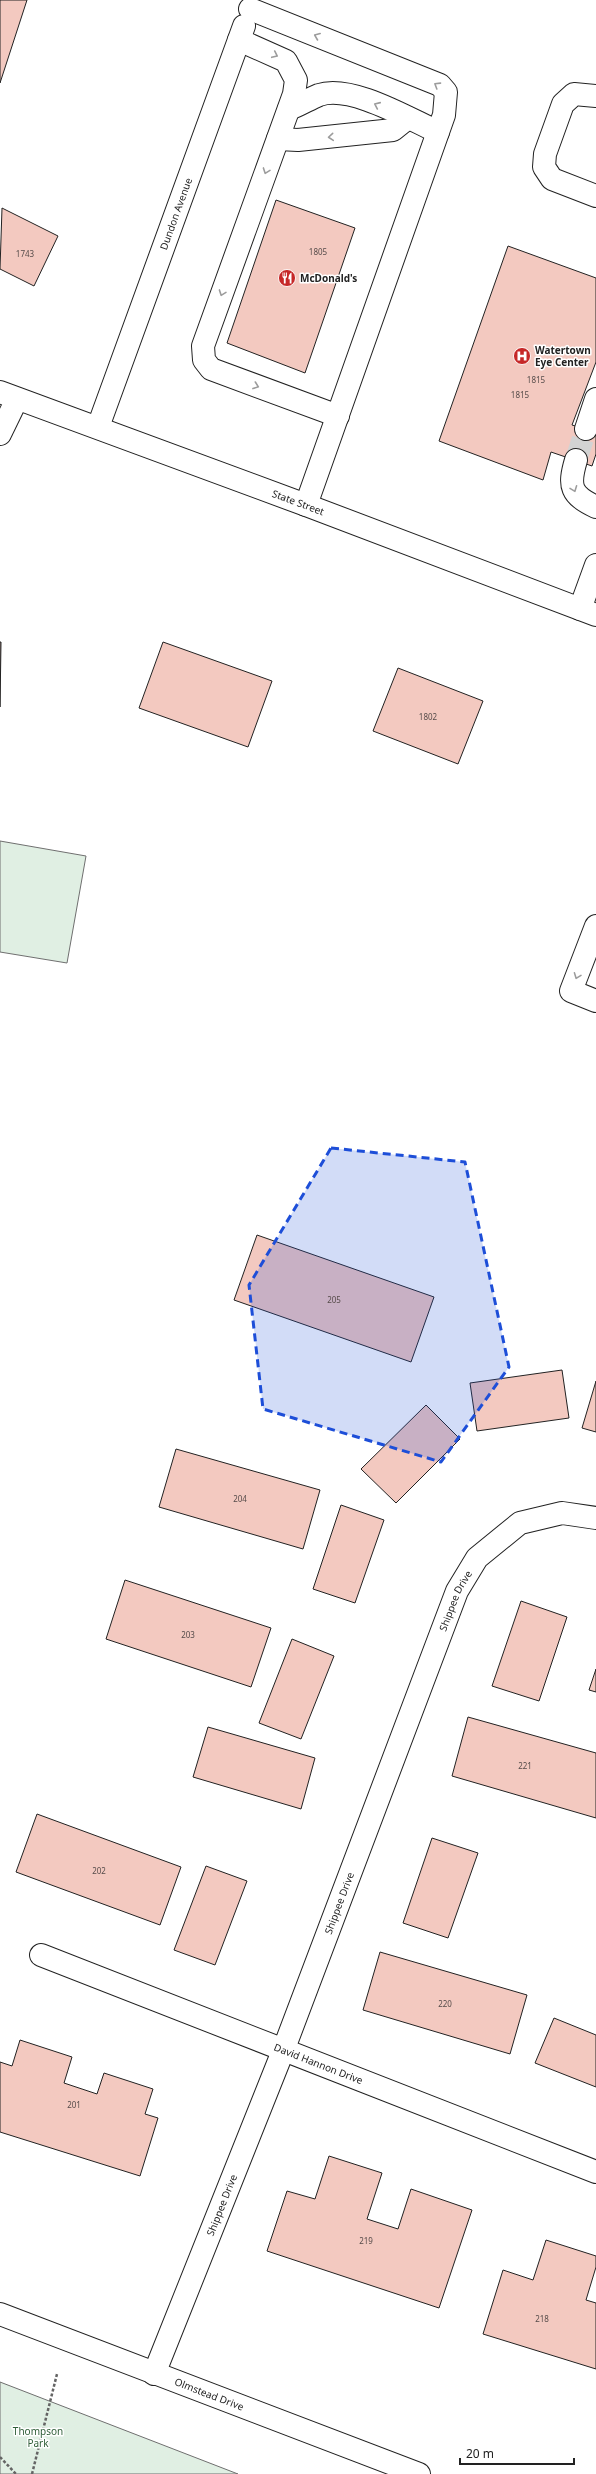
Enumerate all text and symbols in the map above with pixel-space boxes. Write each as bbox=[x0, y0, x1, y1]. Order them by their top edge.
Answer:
one-way arrow bbox=[313, 32, 320, 40]
one-way arrow bbox=[271, 50, 279, 58]
one-way arrow bbox=[434, 82, 441, 89]
one-way arrow bbox=[374, 102, 381, 110]
one-way arrow bbox=[328, 132, 334, 141]
one-way arrow bbox=[263, 167, 271, 174]
street label: Dundon Avenue bbox=[156, 175, 195, 252]
house number: 1805 bbox=[309, 246, 328, 257]
house number: 1743 bbox=[16, 248, 35, 259]
restaurant icon: McDonald's bbox=[277, 268, 297, 288]
place label: McDonald's bbox=[300, 271, 357, 285]
one-way arrow bbox=[219, 289, 227, 296]
place label: Watertown Eye Center bbox=[535, 343, 591, 369]
hospital icon: Watertown Eye Center bbox=[512, 346, 532, 366]
house number: 1815 bbox=[527, 374, 546, 385]
one-way arrow bbox=[252, 381, 259, 389]
house number: 1815 bbox=[511, 389, 530, 400]
one-way arrow bbox=[570, 485, 578, 492]
street label: State Street bbox=[270, 486, 327, 518]
house number: 1802 bbox=[419, 711, 438, 722]
one-way arrow bbox=[573, 972, 581, 979]
house number: 205 bbox=[327, 1294, 341, 1305]
house number: 204 bbox=[233, 1493, 247, 1504]
street label: Shippee Drive bbox=[436, 1567, 475, 1633]
house number: 203 bbox=[181, 1629, 195, 1640]
house number: 221 bbox=[518, 1760, 532, 1771]
house number: 202 bbox=[92, 1865, 106, 1876]
street label: Shippee Drive bbox=[321, 1870, 357, 1936]
house number: 220 bbox=[438, 1998, 452, 2009]
street label: David Hannon Drive bbox=[272, 2040, 365, 2087]
house number: 201 bbox=[67, 2099, 81, 2110]
street label: Shippee Drive bbox=[203, 2172, 240, 2238]
house number: 219 bbox=[359, 2235, 373, 2246]
house number: 218 bbox=[535, 2313, 549, 2324]
street label: Olmstead Drive bbox=[173, 2374, 246, 2414]
park label: Thompson Park bbox=[13, 2424, 63, 2450]
scale bar bbox=[460, 2440, 574, 2466]
text: 20 m bbox=[466, 2445, 494, 2462]

